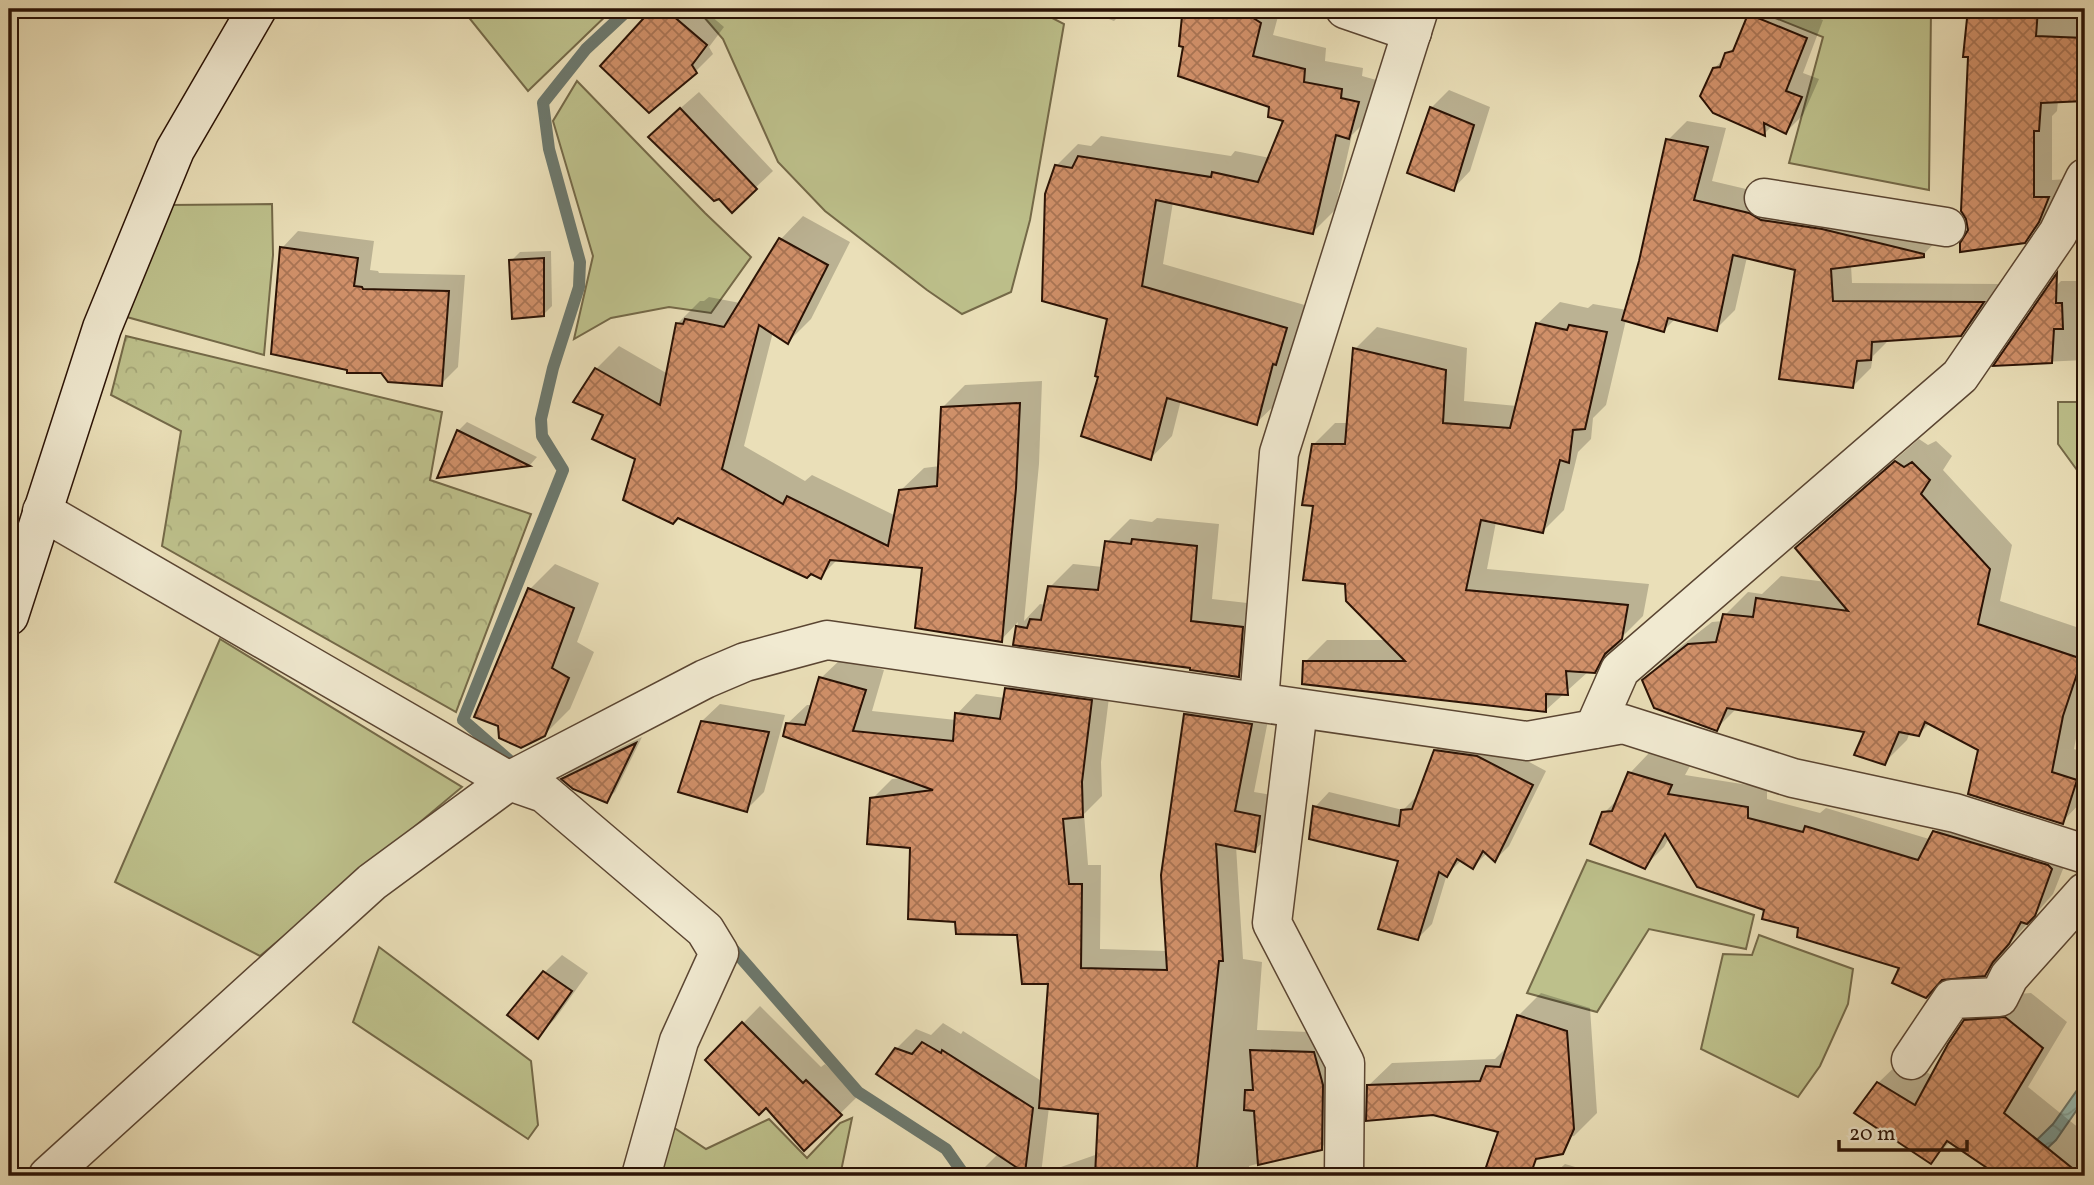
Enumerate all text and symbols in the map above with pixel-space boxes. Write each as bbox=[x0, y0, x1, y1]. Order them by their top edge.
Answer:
scale bar bbox=[1839, 1108, 1966, 1152]
text: 20 m bbox=[1849, 1120, 1895, 1149]

